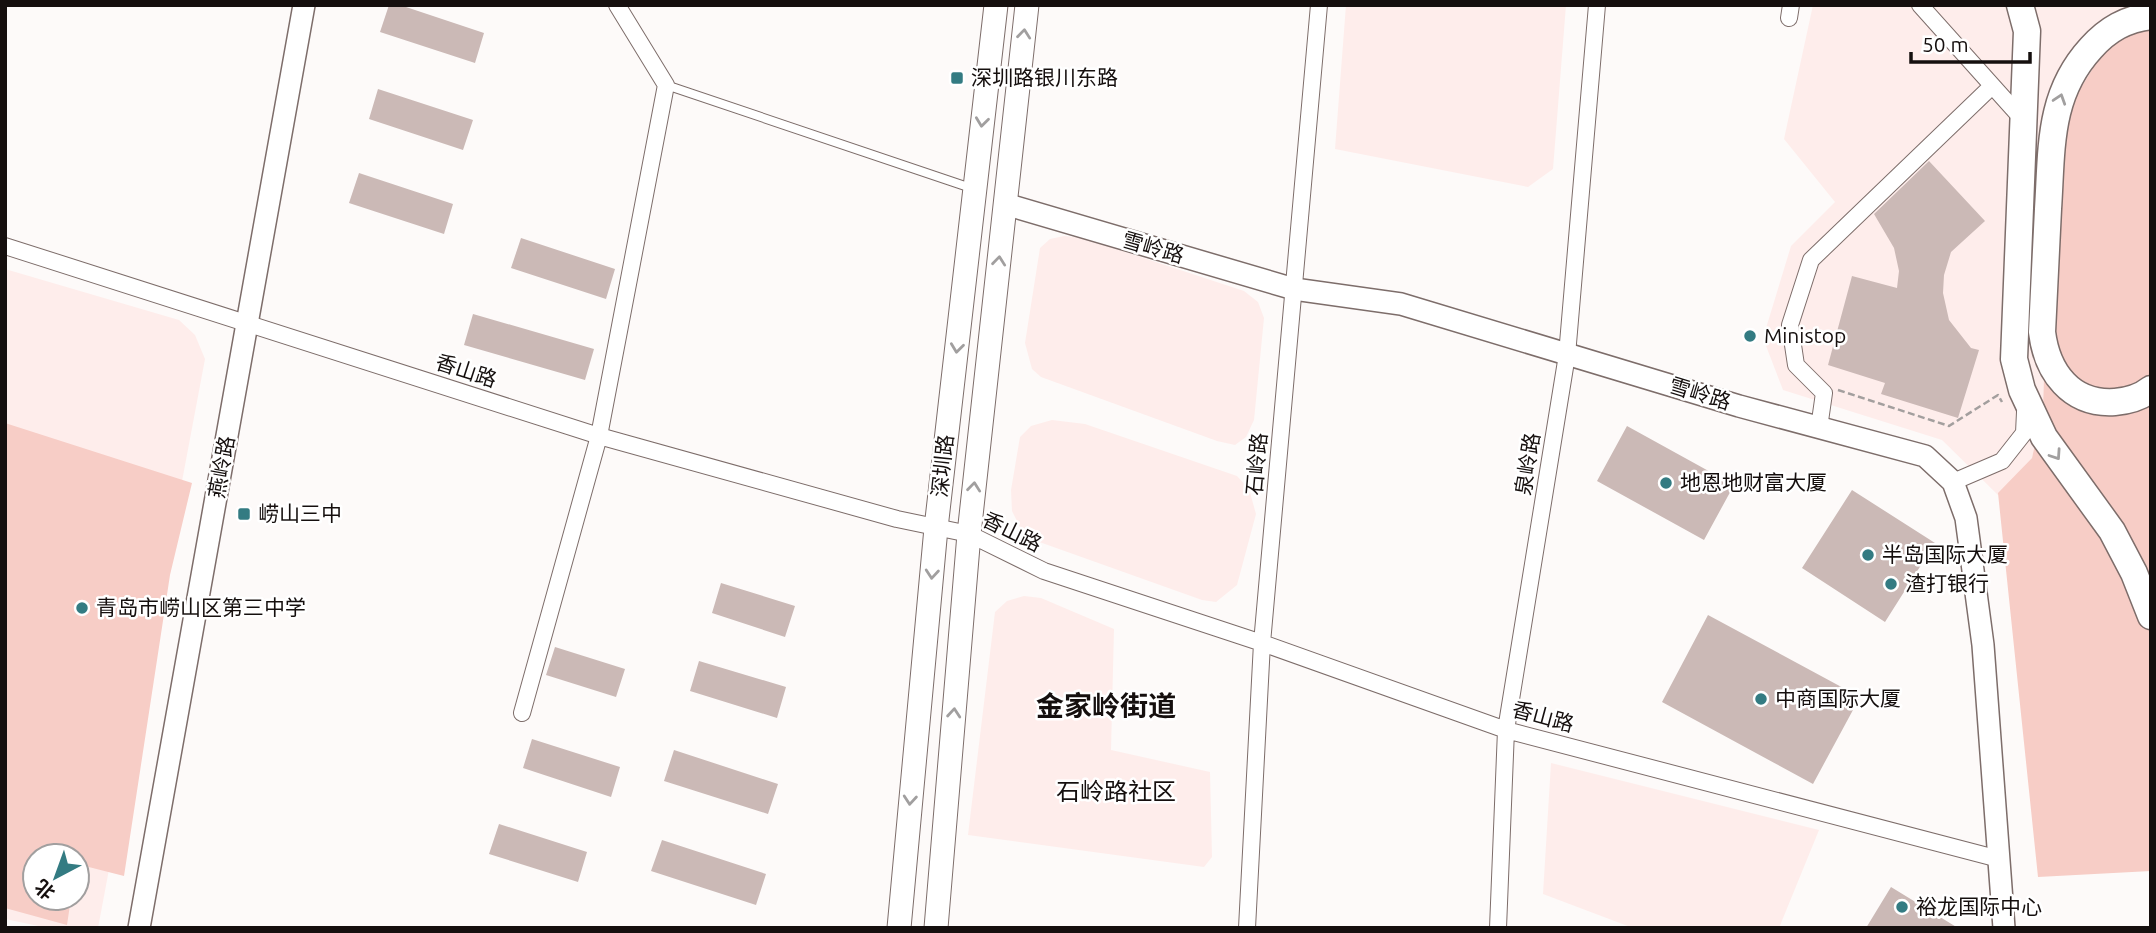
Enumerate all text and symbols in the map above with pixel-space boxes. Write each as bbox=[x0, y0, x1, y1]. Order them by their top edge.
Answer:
scale bar bbox=[1911, 21, 2030, 65]
one-way arrow bbox=[1016, 29, 1031, 40]
text: 50 m bbox=[1922, 32, 1969, 56]
place label: 深圳路银川东路 bbox=[971, 65, 1118, 89]
marker: 深圳路银川东路 bbox=[949, 70, 965, 86]
one-way arrow bbox=[2052, 93, 2066, 105]
one-way arrow bbox=[975, 116, 990, 128]
street label: 雪岭路 bbox=[1120, 227, 1187, 267]
one-way arrow bbox=[991, 255, 1006, 266]
place label: Ministop bbox=[1764, 323, 1846, 347]
marker: Ministop bbox=[1742, 328, 1758, 344]
one-way arrow bbox=[949, 342, 964, 354]
street label: 香山路 bbox=[433, 349, 500, 391]
street label: 雪岭路 bbox=[1667, 372, 1734, 414]
street label: 石岭路 bbox=[1241, 431, 1271, 496]
street label: 泉岭路 bbox=[1510, 431, 1544, 497]
street label: 深圳路 bbox=[927, 433, 957, 498]
street label: 燕岭路 bbox=[204, 434, 238, 500]
one-way arrow bbox=[2048, 447, 2060, 460]
place label: 地恩地财富大厦 bbox=[1680, 470, 1827, 494]
marker: 地恩地财富大厦 bbox=[1658, 475, 1674, 491]
one-way arrow bbox=[966, 481, 981, 492]
place label: 崂山三中 bbox=[258, 501, 342, 525]
marker: 崂山三中 bbox=[236, 506, 252, 522]
street label: 香山路 bbox=[979, 507, 1046, 556]
place label: 半岛国际大厦 bbox=[1882, 542, 2008, 566]
marker: 半岛国际大厦 bbox=[1860, 547, 1876, 563]
one-way arrow bbox=[925, 569, 940, 580]
place label: 渣打银行 bbox=[1905, 571, 1989, 595]
marker: 渣打银行 bbox=[1883, 576, 1899, 592]
place label: 青岛市崂山区第三中学 bbox=[96, 595, 306, 619]
marker: 青岛市崂山区第三中学 bbox=[74, 600, 90, 616]
place label: 中商国际大厦 bbox=[1775, 686, 1901, 710]
district label: 金家岭街道 bbox=[1036, 690, 1176, 721]
marker: 中商国际大厦 bbox=[1753, 691, 1769, 707]
street label: 香山路 bbox=[1510, 696, 1577, 736]
one-way arrow bbox=[946, 707, 961, 718]
district label: 石岭路社区 bbox=[1056, 778, 1176, 805]
one-way arrow bbox=[903, 795, 918, 806]
north arrow bbox=[21, 842, 91, 912]
text: 北 bbox=[30, 875, 59, 904]
place label: 裕龙国际中心 bbox=[1916, 894, 2042, 918]
marker: 裕龙国际中心 bbox=[1894, 899, 1910, 915]

